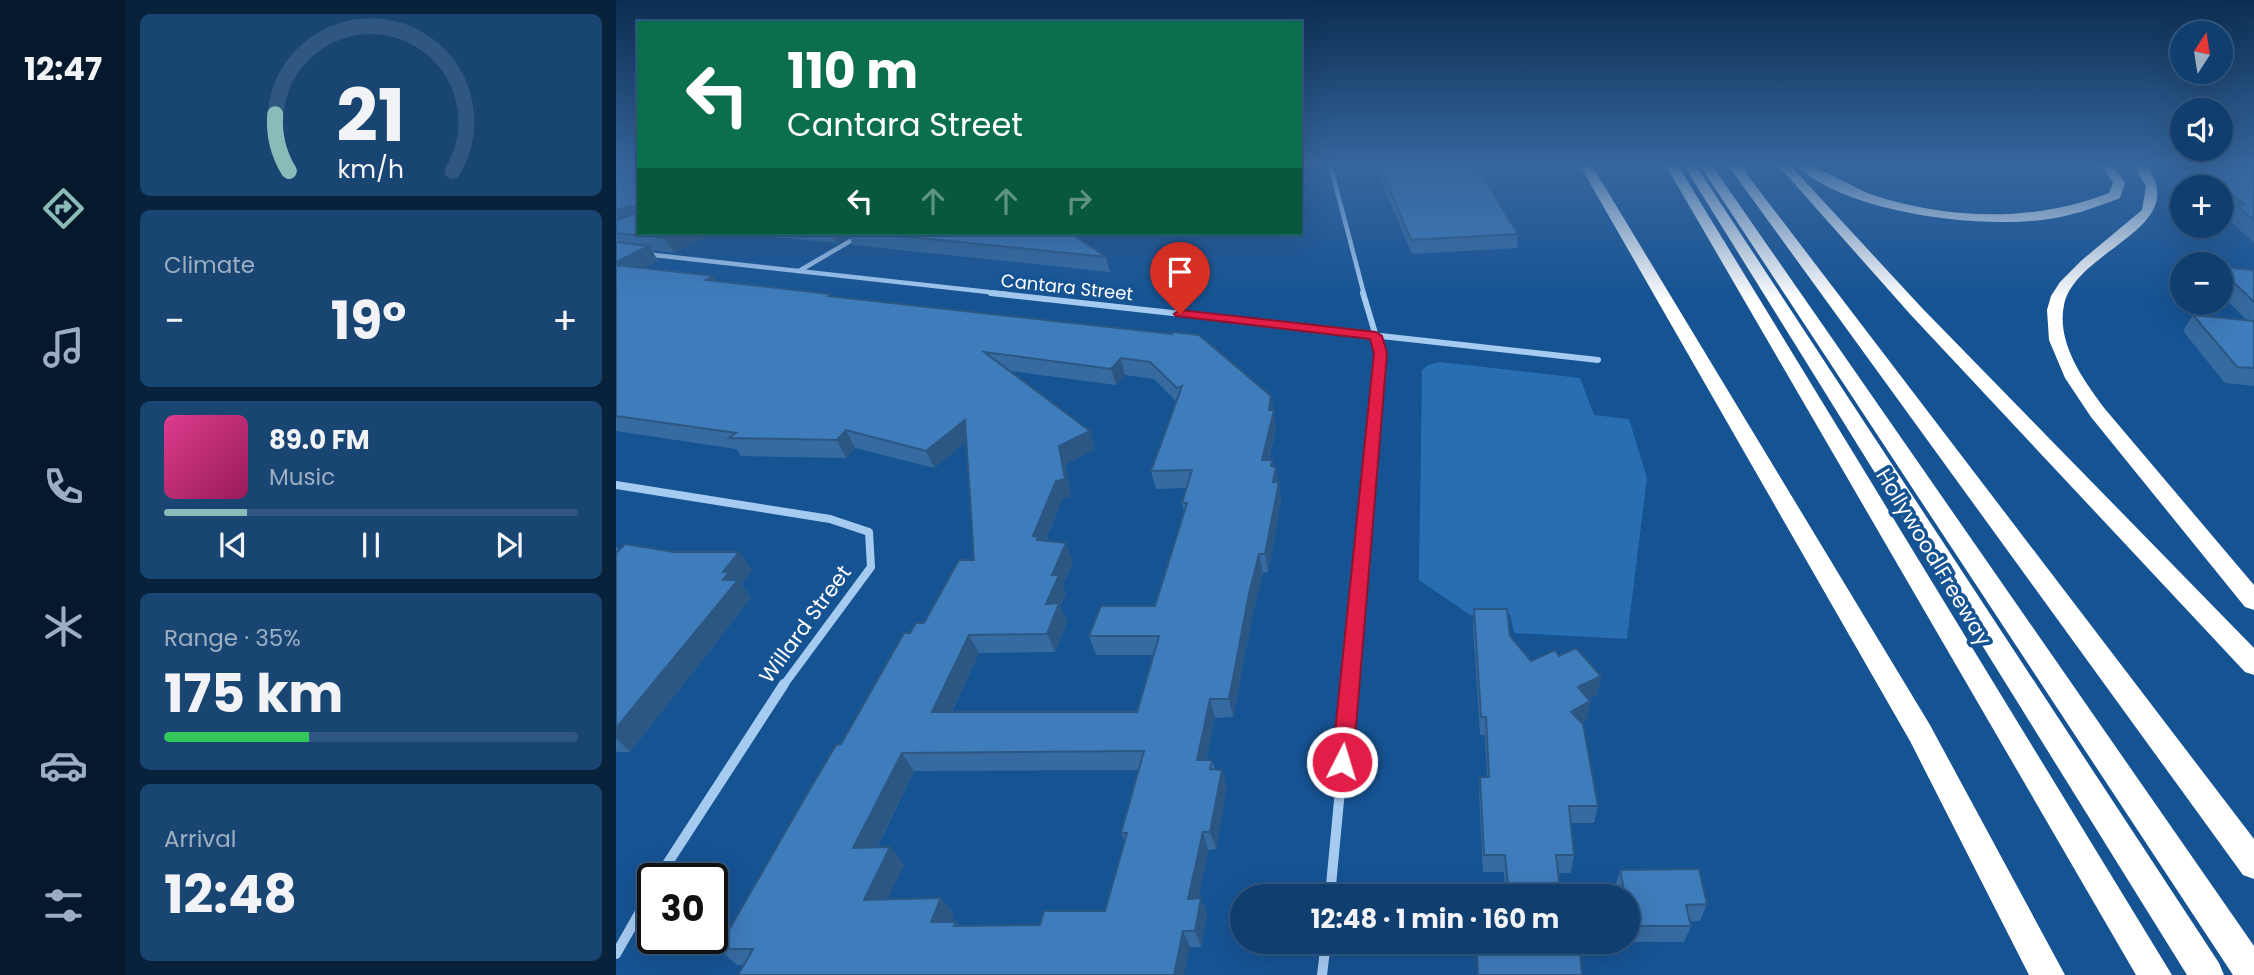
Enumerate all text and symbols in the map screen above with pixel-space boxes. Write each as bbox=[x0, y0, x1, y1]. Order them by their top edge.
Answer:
north arrow bbox=[2170, 21, 2233, 84]
map controls bbox=[2170, 21, 2233, 315]
text: 110 m bbox=[787, 37, 918, 105]
text: 12:47 bbox=[24, 46, 102, 91]
icon: left bbox=[672, 49, 763, 140]
text: 21 bbox=[337, 65, 405, 166]
button: sound bbox=[2170, 98, 2233, 161]
text: Cantara Street bbox=[787, 102, 1023, 147]
text: km/h bbox=[338, 152, 404, 187]
button: + bbox=[2170, 175, 2233, 238]
icon: left bbox=[841, 182, 879, 220]
icon: ahead bbox=[914, 182, 952, 220]
icon: ahead bbox=[987, 182, 1025, 220]
icon: right bbox=[1060, 182, 1098, 220]
icon: directions bbox=[39, 184, 88, 233]
pin bbox=[1150, 242, 1210, 314]
text: Climate bbox=[164, 249, 255, 281]
button: − bbox=[2170, 252, 2233, 315]
icon: arrive bbox=[1161, 253, 1199, 291]
street label: Cantara Street bbox=[1000, 268, 1134, 306]
text: 19° bbox=[331, 284, 406, 357]
text: − bbox=[164, 294, 185, 347]
text: + bbox=[552, 294, 578, 347]
icon: music bbox=[39, 323, 88, 372]
text: 89.0 FM bbox=[269, 422, 370, 458]
text: Music bbox=[269, 461, 335, 493]
icon: phone bbox=[39, 462, 88, 511]
street label: Hollywood Freeway bbox=[1870, 463, 1998, 651]
icon: previous bbox=[214, 526, 252, 564]
icon: pause bbox=[352, 526, 390, 564]
icon: next bbox=[490, 526, 528, 564]
street label: Willard Street bbox=[752, 559, 858, 689]
icon: climate bbox=[39, 602, 88, 651]
text: Range · 35% bbox=[164, 622, 301, 654]
text: 175 km bbox=[164, 657, 343, 730]
position arrow bbox=[1305, 725, 1379, 799]
icon: car bbox=[39, 741, 88, 790]
text: Arrival bbox=[164, 823, 236, 855]
text: 12:48 bbox=[164, 858, 297, 931]
speed limit sign: 30 bbox=[637, 863, 728, 954]
icon: filters bbox=[39, 881, 88, 930]
text: 12:48 · 1 min · 160 m bbox=[1311, 901, 1559, 937]

